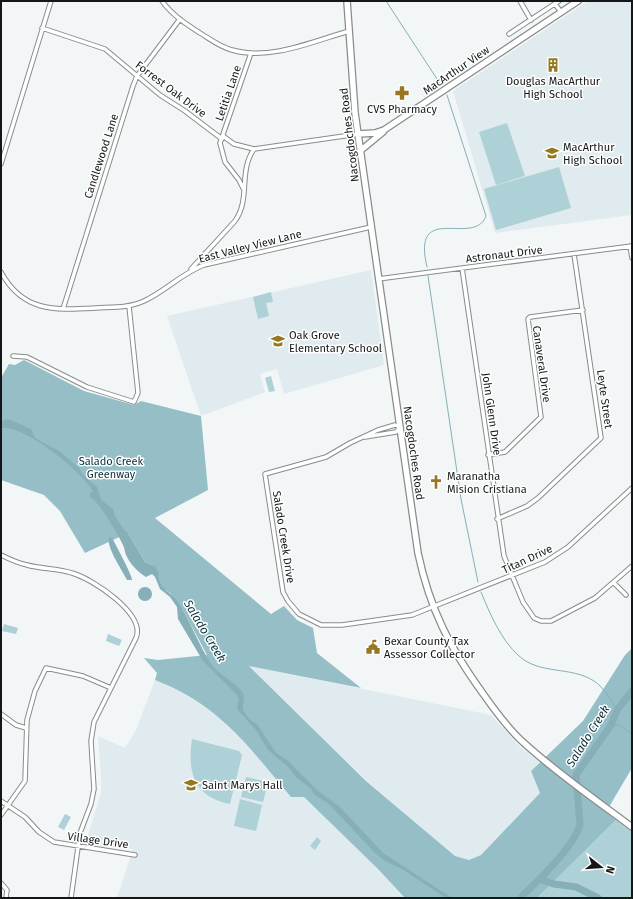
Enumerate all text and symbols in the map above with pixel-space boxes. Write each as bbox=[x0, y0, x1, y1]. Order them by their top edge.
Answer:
street label: MacArthur View bbox=[421, 43, 492, 97]
building icon: Douglas MacArthur High School bbox=[545, 57, 561, 73]
street label: Forrest Oak Drive bbox=[133, 58, 209, 120]
street label: Letitia Lane bbox=[213, 64, 244, 123]
place label: Douglas MacArthur High School bbox=[506, 75, 601, 101]
pharmacy icon: CVS Pharmacy bbox=[394, 85, 410, 101]
street label: Nacogdoches Road bbox=[337, 87, 362, 183]
place label: CVS Pharmacy bbox=[367, 103, 438, 116]
street label: Candlewood Lane bbox=[82, 112, 121, 200]
place label: MacArthur High School bbox=[563, 141, 622, 167]
school or university icon: MacArthur High School bbox=[544, 145, 560, 161]
street label: East Valley View Lane bbox=[197, 227, 303, 266]
street label: Astronaut Drive bbox=[465, 243, 543, 266]
street label: Canaveral Drive bbox=[530, 325, 553, 403]
place label: Oak Grove Elementary School bbox=[289, 329, 382, 355]
school or university icon: Oak Grove Elementary School bbox=[270, 333, 286, 349]
street label: Leyte Street bbox=[594, 369, 615, 429]
street label: John Glenn Drive bbox=[479, 372, 504, 456]
street label: Nacogdoches Road bbox=[400, 405, 427, 501]
park label: Salado Creek Greenway bbox=[79, 455, 144, 481]
place label: Maranatha Mision Cristiana bbox=[447, 470, 527, 496]
church icon: Maranatha Mision Cristiana bbox=[428, 474, 444, 490]
street label: Salado Creek Drive bbox=[270, 490, 297, 584]
street label: Titan Drive bbox=[500, 542, 554, 577]
water label: Salado Creek bbox=[180, 596, 229, 665]
place label: Bexar County Tax Assessor Collector bbox=[384, 635, 475, 661]
public building icon: Bexar County Tax Assessor Collector bbox=[365, 639, 381, 655]
water label: Salado Creek bbox=[563, 702, 613, 770]
school or university icon: Saint Marys Hall bbox=[183, 777, 199, 793]
place label: Saint Marys Hall bbox=[202, 779, 282, 792]
street label: Village Drive bbox=[66, 830, 129, 851]
north arrow bbox=[581, 847, 621, 887]
text: N bbox=[603, 864, 617, 875]

